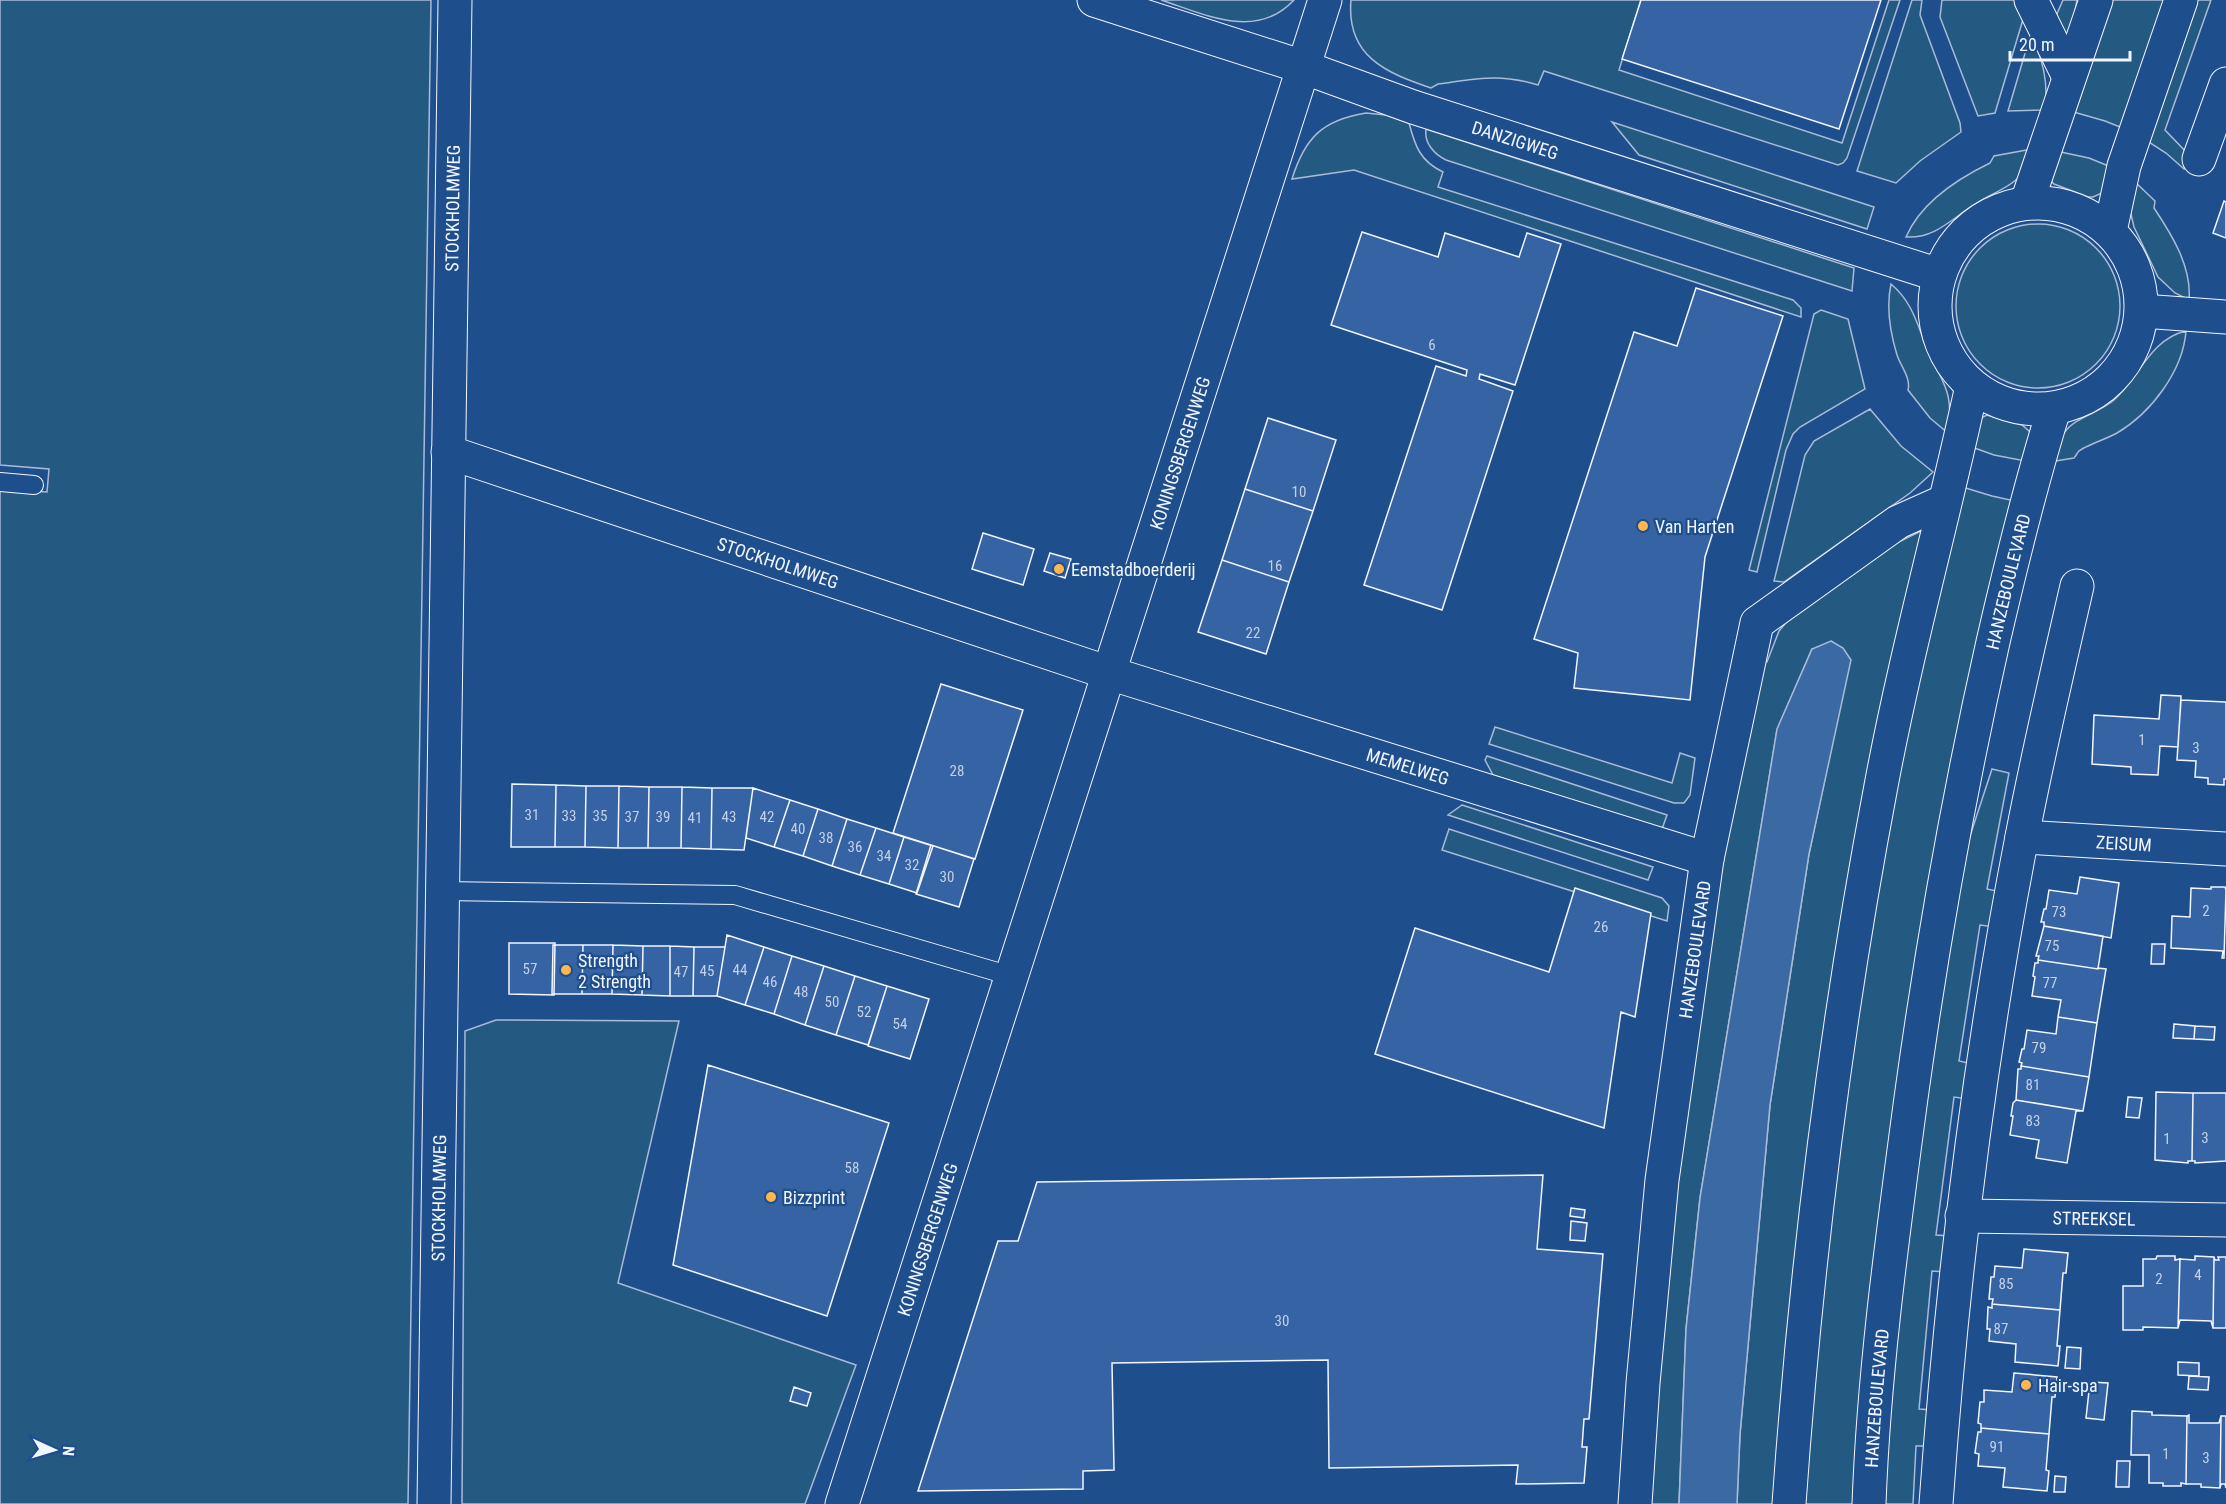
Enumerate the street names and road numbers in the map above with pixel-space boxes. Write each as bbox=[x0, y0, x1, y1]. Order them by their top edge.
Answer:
street label: DANZIGWEG bbox=[1470, 116, 1561, 163]
street label: STOCKHOLMWEG bbox=[441, 145, 463, 272]
street label: KONINGSBERGENWEG bbox=[1145, 374, 1214, 532]
street label: HANZEBOULEVARD bbox=[1981, 511, 2034, 652]
street label: STOCKHOLMWEG bbox=[715, 532, 842, 592]
street label: MEMELWEG bbox=[1364, 743, 1452, 789]
street label: ZEISUM bbox=[2095, 831, 2152, 855]
street label: HANZEBOULEVARD bbox=[1674, 879, 1714, 1020]
street label: STOCKHOLMWEG bbox=[427, 1134, 450, 1262]
street label: KONINGSBERGENWEG bbox=[893, 1160, 961, 1318]
street label: STREEKSEL bbox=[2052, 1207, 2136, 1229]
street label: HANZEBOULEVARD bbox=[1860, 1328, 1892, 1468]

